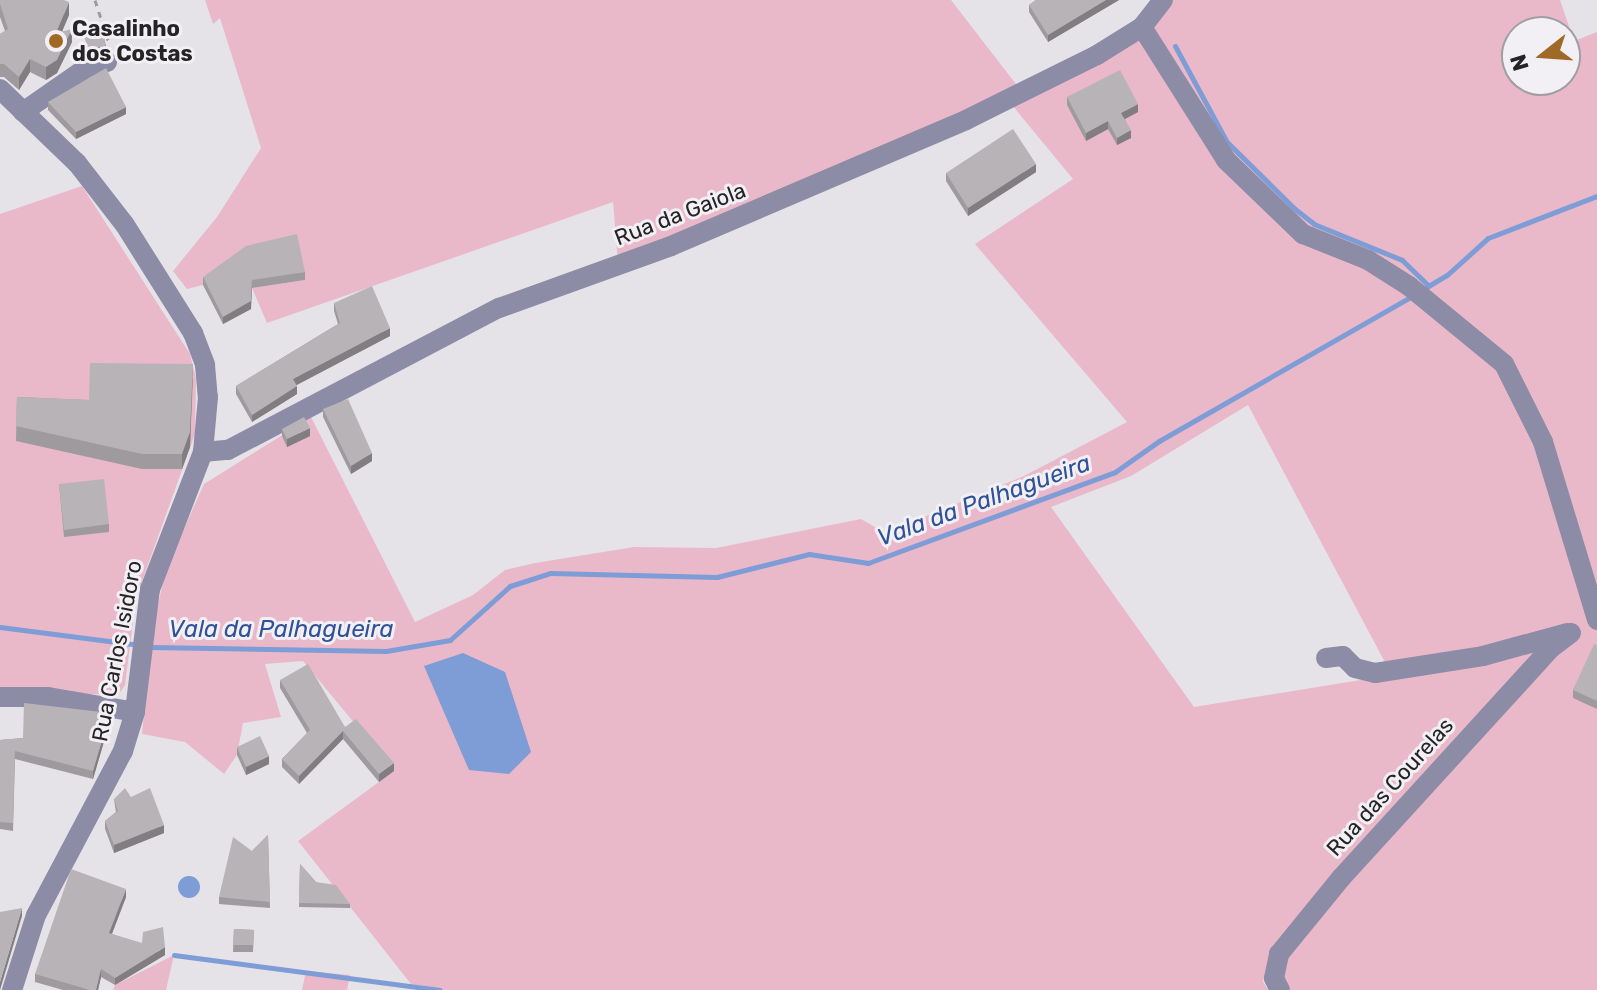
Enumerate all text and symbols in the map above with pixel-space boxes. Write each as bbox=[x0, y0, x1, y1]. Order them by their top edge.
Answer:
place label: Casalinho dos Costas bbox=[72, 15, 193, 66]
north arrow bbox=[1501, 16, 1581, 96]
marker: Casalinho dos Costas bbox=[47, 32, 65, 50]
text: N bbox=[1504, 51, 1535, 74]
street label: Rua da Gaiola bbox=[611, 177, 749, 251]
water label: Vala da Palhagueira bbox=[873, 449, 1095, 553]
street label: Rua Carlos Isidoro bbox=[86, 558, 148, 744]
water label: Vala da Palhagueira bbox=[168, 616, 394, 644]
street label: Rua das Courelas bbox=[1321, 712, 1459, 862]

